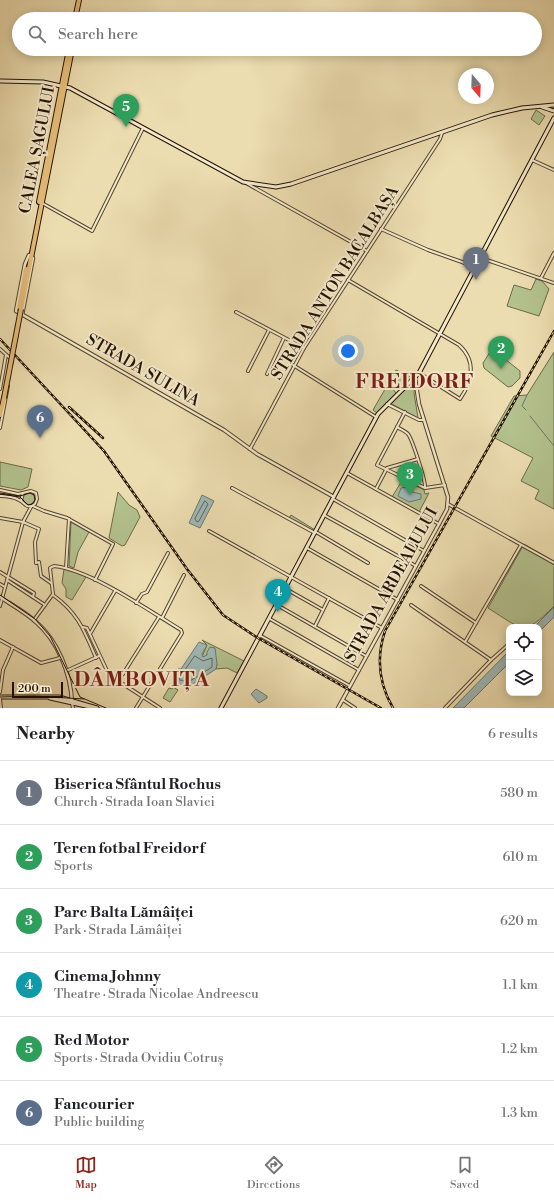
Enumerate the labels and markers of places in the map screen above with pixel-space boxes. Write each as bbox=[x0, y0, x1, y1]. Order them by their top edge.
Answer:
pin: 5 bbox=[113, 94, 139, 127]
pin: 1 bbox=[463, 247, 489, 280]
pin: 2 bbox=[488, 336, 514, 369]
pin: 6 bbox=[27, 405, 53, 438]
pin: 3 bbox=[397, 462, 423, 495]
pin: 4 bbox=[265, 579, 291, 612]

